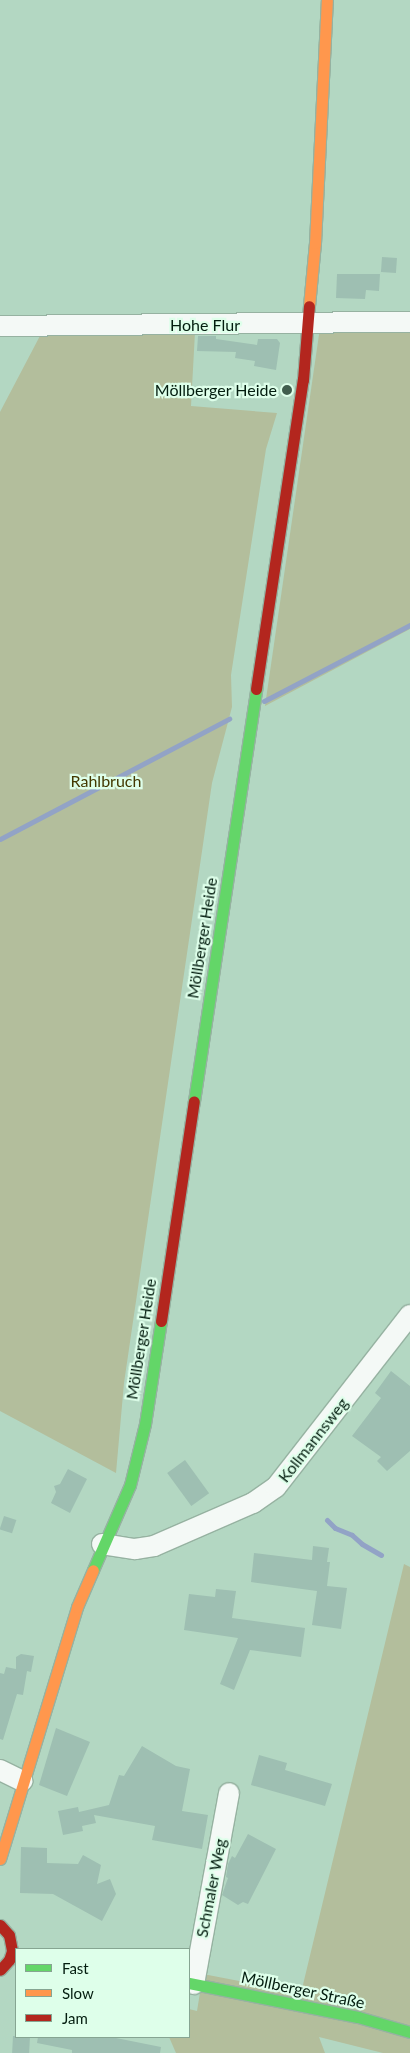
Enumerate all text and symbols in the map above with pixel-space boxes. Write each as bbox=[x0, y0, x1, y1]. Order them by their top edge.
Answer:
street label: Hohe Flur bbox=[170, 315, 240, 335]
place label: Möllberger Heide bbox=[154, 380, 277, 400]
marker: Möllberger Heide bbox=[281, 384, 293, 396]
park label: Rahlbruch bbox=[71, 771, 141, 791]
street label: Möllberger Heide bbox=[183, 876, 221, 1000]
street label: Möllberger Heide bbox=[122, 1277, 160, 1401]
street label: Kollmannsweg bbox=[274, 1394, 352, 1486]
street label: Schmaler Weg bbox=[192, 1837, 230, 1939]
legend bbox=[15, 1948, 190, 2038]
text: Fast bbox=[62, 1959, 89, 1977]
street label: Möllberger Straße bbox=[239, 1967, 367, 2013]
text: Slow bbox=[62, 1984, 94, 2002]
text: Jam bbox=[62, 2009, 88, 2027]

